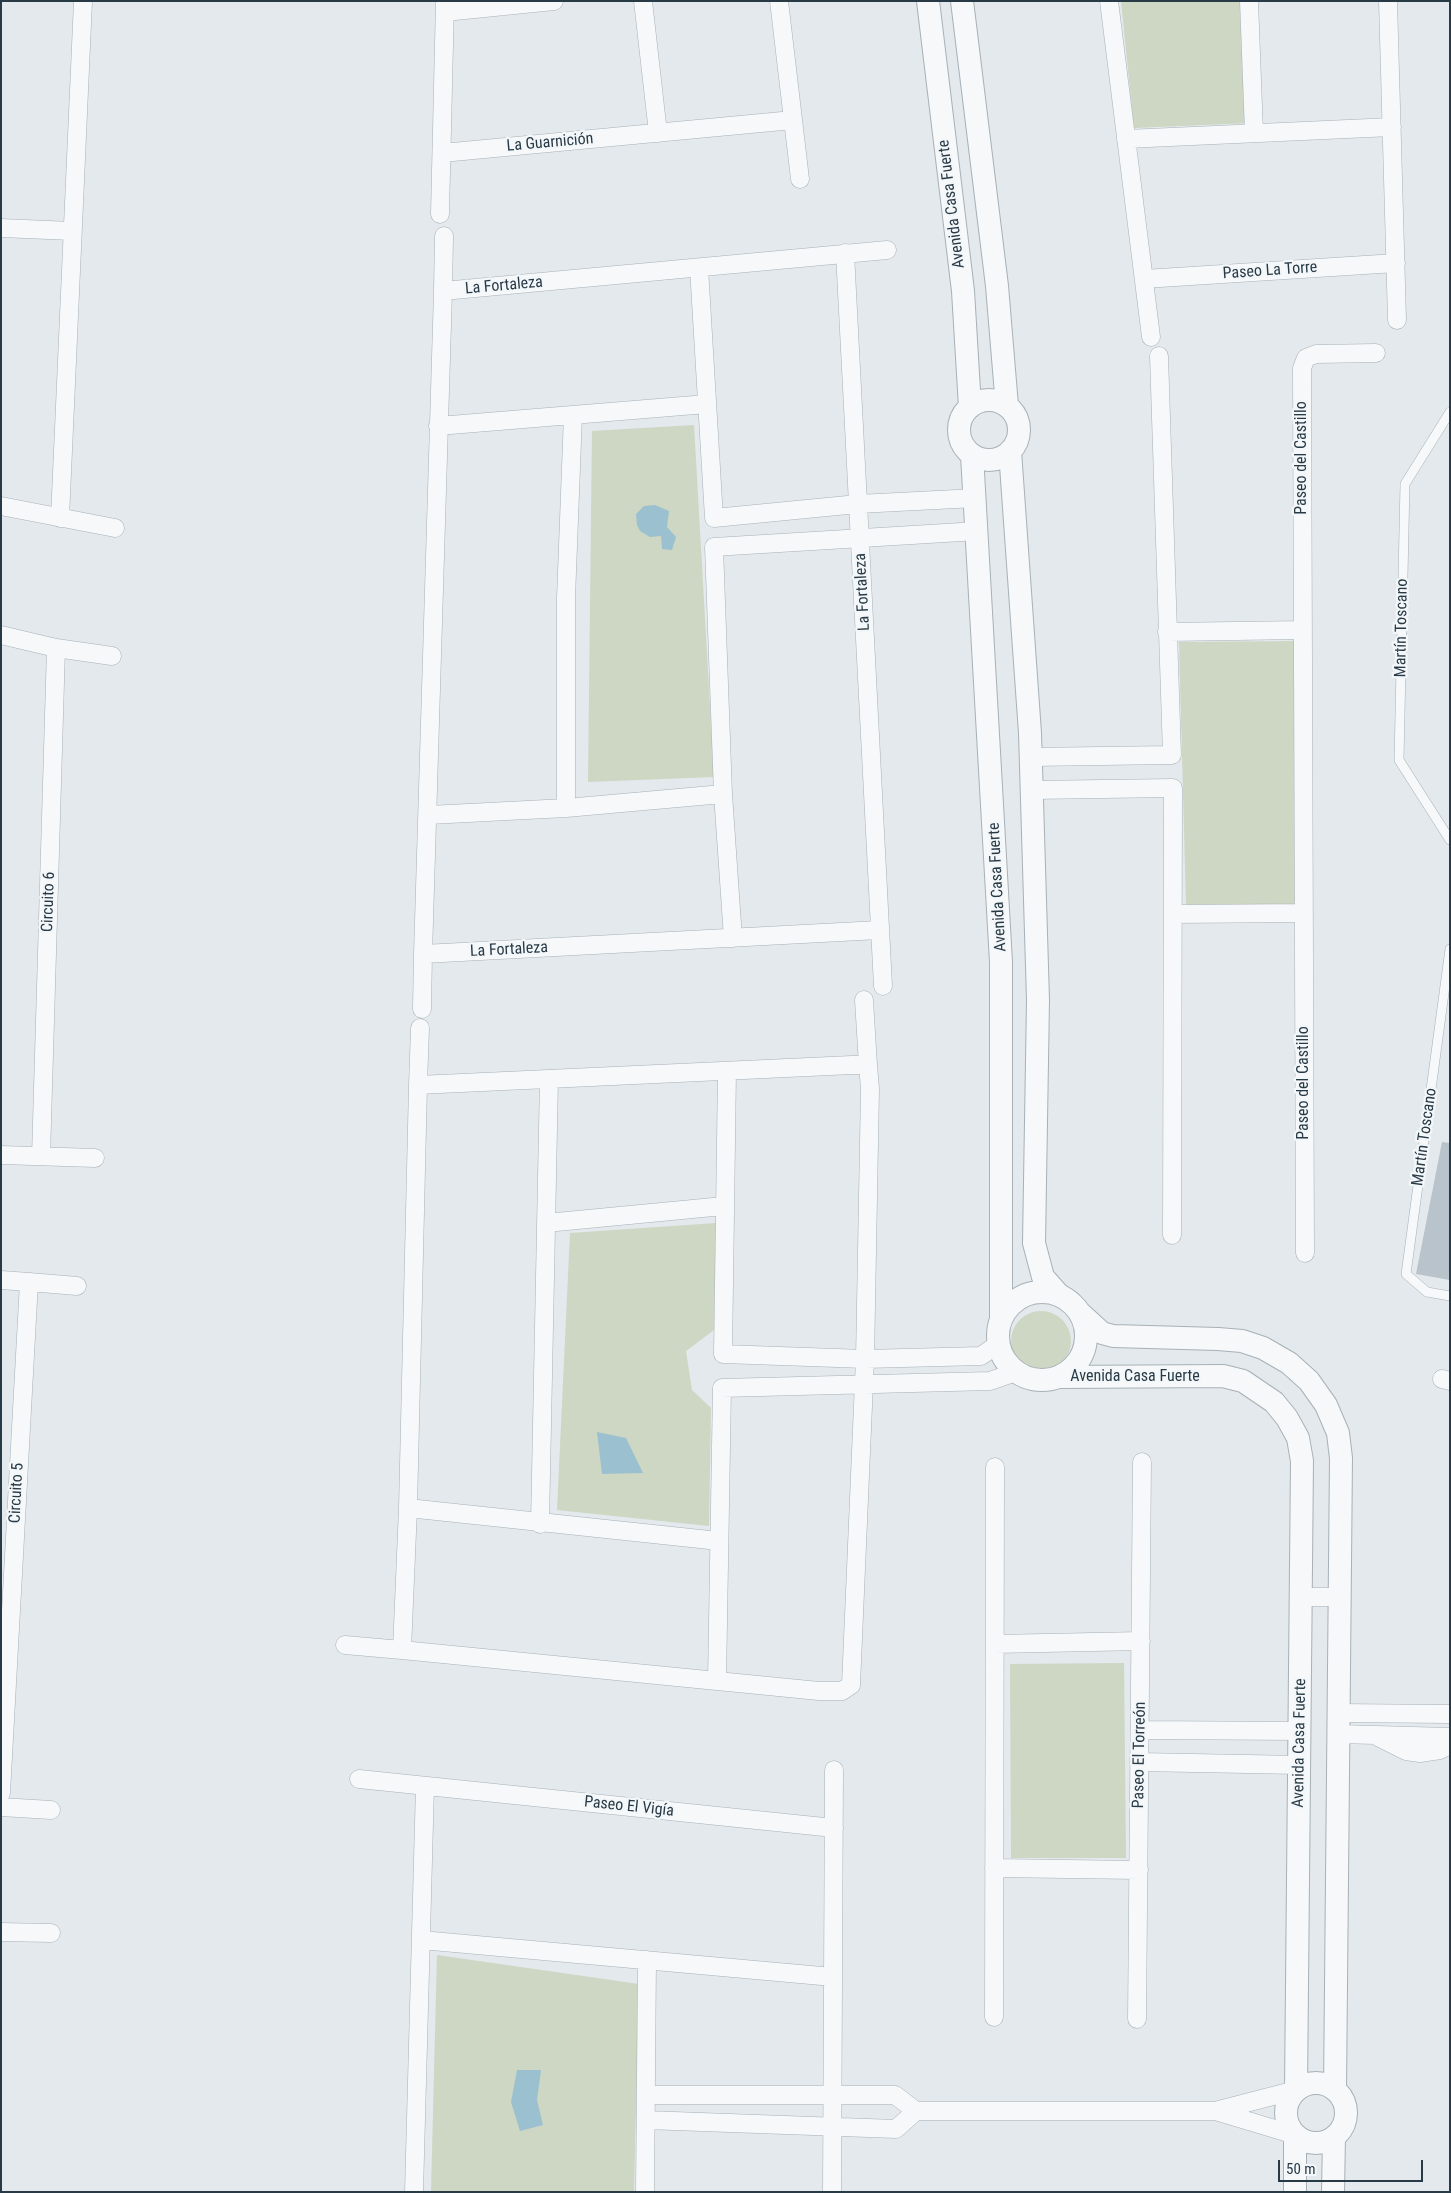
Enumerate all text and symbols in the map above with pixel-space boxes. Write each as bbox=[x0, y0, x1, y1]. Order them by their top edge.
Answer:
street label: La Guarnición bbox=[506, 130, 594, 156]
street label: Avenida Casa Fuerte bbox=[935, 139, 969, 269]
street label: Paseo La Torre bbox=[1222, 258, 1318, 284]
street label: La Fortaleza bbox=[464, 273, 544, 299]
street label: Paseo del Castillo bbox=[1292, 401, 1312, 515]
street label: La Fortaleza bbox=[851, 553, 875, 631]
street label: Martín Toscano bbox=[1392, 579, 1412, 677]
street label: Avenida Casa Fuerte bbox=[985, 822, 1011, 952]
street label: Circuito 6 bbox=[38, 871, 60, 933]
street label: La Fortaleza bbox=[470, 938, 548, 962]
street label: Paseo del Castillo bbox=[1294, 1026, 1314, 1140]
street label: Martín Toscano bbox=[1409, 1087, 1441, 1187]
street label: Avenida Casa Fuerte bbox=[1070, 1367, 1200, 1387]
street label: Circuito 5 bbox=[6, 1462, 28, 1524]
street label: Avenida Casa Fuerte bbox=[1289, 1678, 1311, 1808]
street label: Paseo El Torreón bbox=[1129, 1701, 1151, 1809]
street label: Paseo El Vigía bbox=[583, 1793, 675, 1821]
scale bar bbox=[1281, 2150, 1426, 2182]
text: 50 m bbox=[1286, 2160, 1316, 2178]

